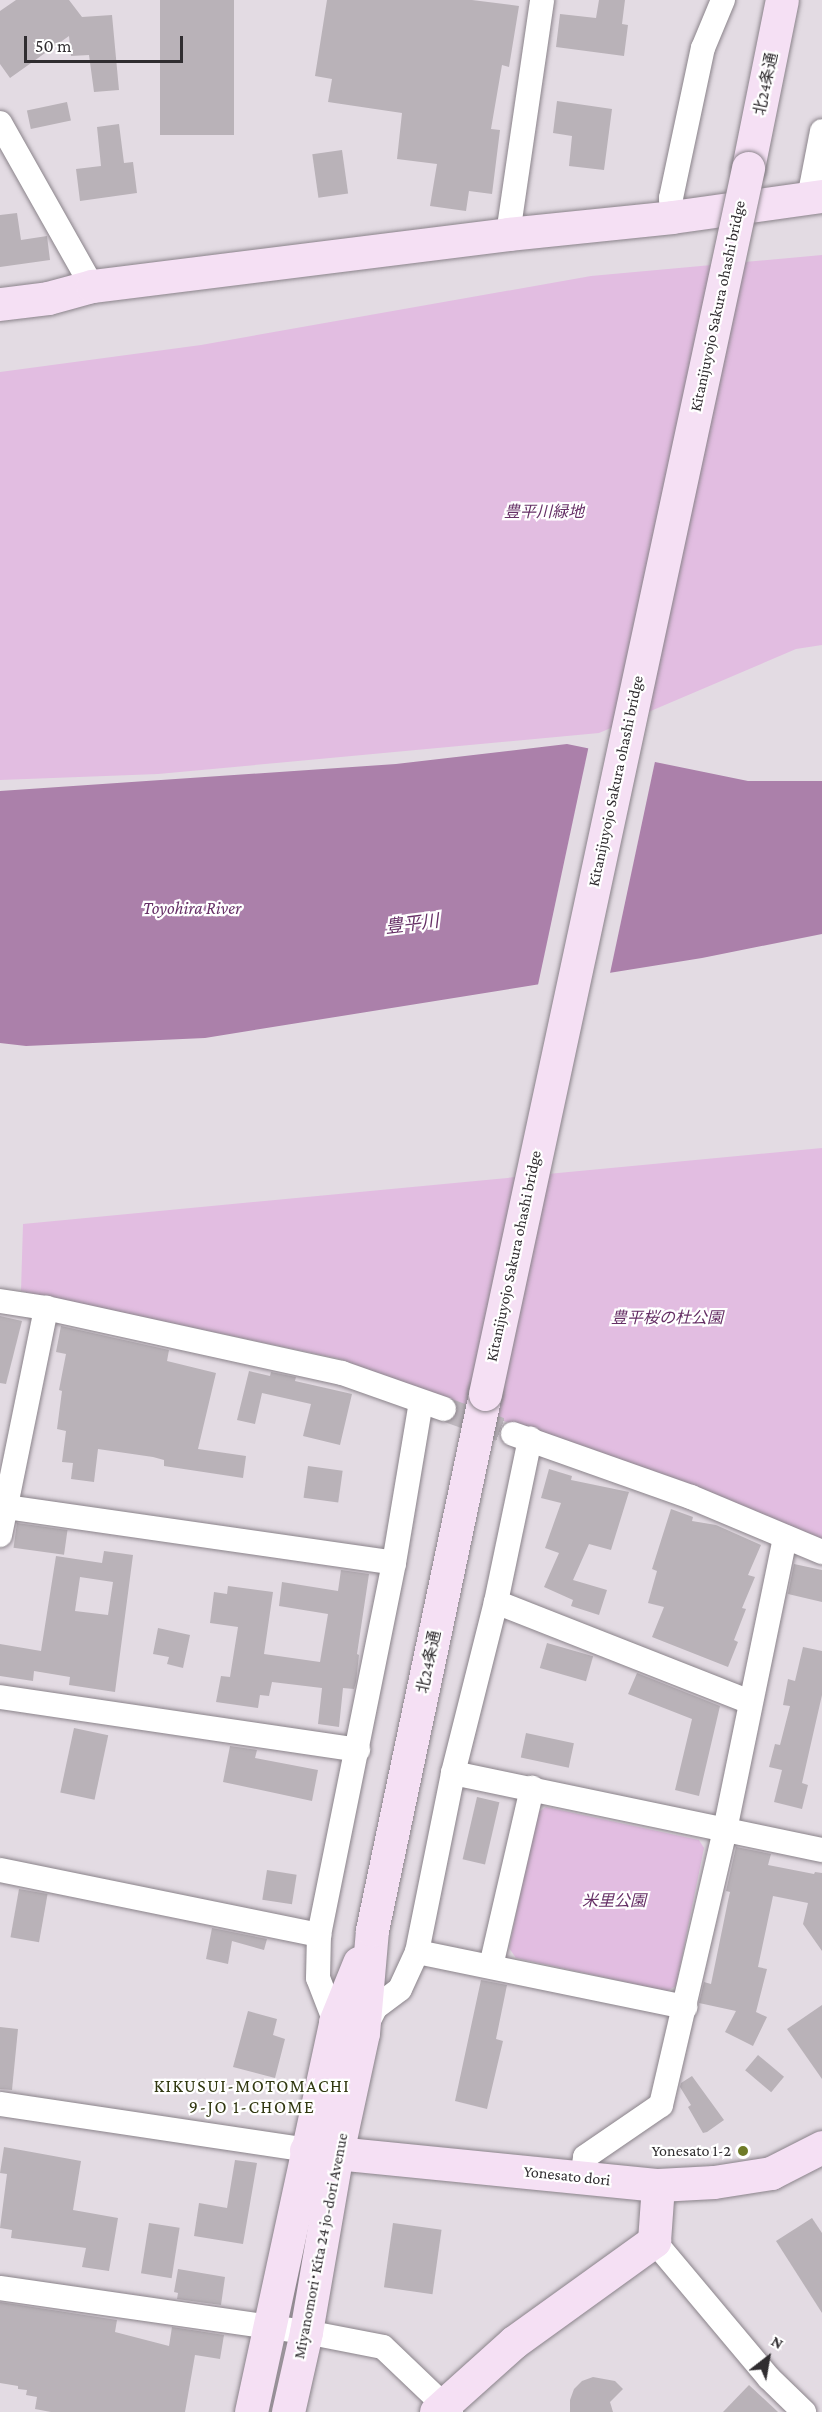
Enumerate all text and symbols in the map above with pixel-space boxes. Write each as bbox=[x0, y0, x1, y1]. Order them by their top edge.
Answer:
scale bar bbox=[27, 24, 186, 62]
text: 50 m bbox=[35, 36, 72, 56]
street label: 北24条通 bbox=[750, 51, 782, 117]
street label: Kitanijuyojo Sakura ohashi bridge bbox=[686, 199, 750, 413]
park label: 豊平川緑地 bbox=[504, 502, 584, 522]
street label: Kitanijuyojo Sakura ohashi bridge bbox=[584, 674, 648, 888]
water label: Toyohira River bbox=[143, 897, 241, 919]
water label: 豊平川 bbox=[384, 910, 440, 938]
street label: Kitanijuyojo Sakura ohashi bridge bbox=[482, 1149, 546, 1363]
park label: 豊平桜の杜公園 bbox=[611, 1308, 723, 1328]
street label: 北24条通 bbox=[413, 1629, 445, 1695]
park label: 米里公園 bbox=[582, 1891, 646, 1911]
district label: KIKUSUI-MOTOMACHI 9-JO 1-CHOME bbox=[154, 2076, 350, 2118]
street label: Miyanomori･Kita 24 jo-dori Avenue bbox=[290, 2131, 352, 2361]
place label: Yonesato 1-2 bbox=[652, 2141, 731, 2161]
marker: Yonesato 1-2 bbox=[736, 2144, 750, 2158]
street label: Yonesato dori bbox=[523, 2162, 611, 2190]
north arrow bbox=[738, 2328, 798, 2388]
text: N bbox=[768, 2332, 787, 2352]

